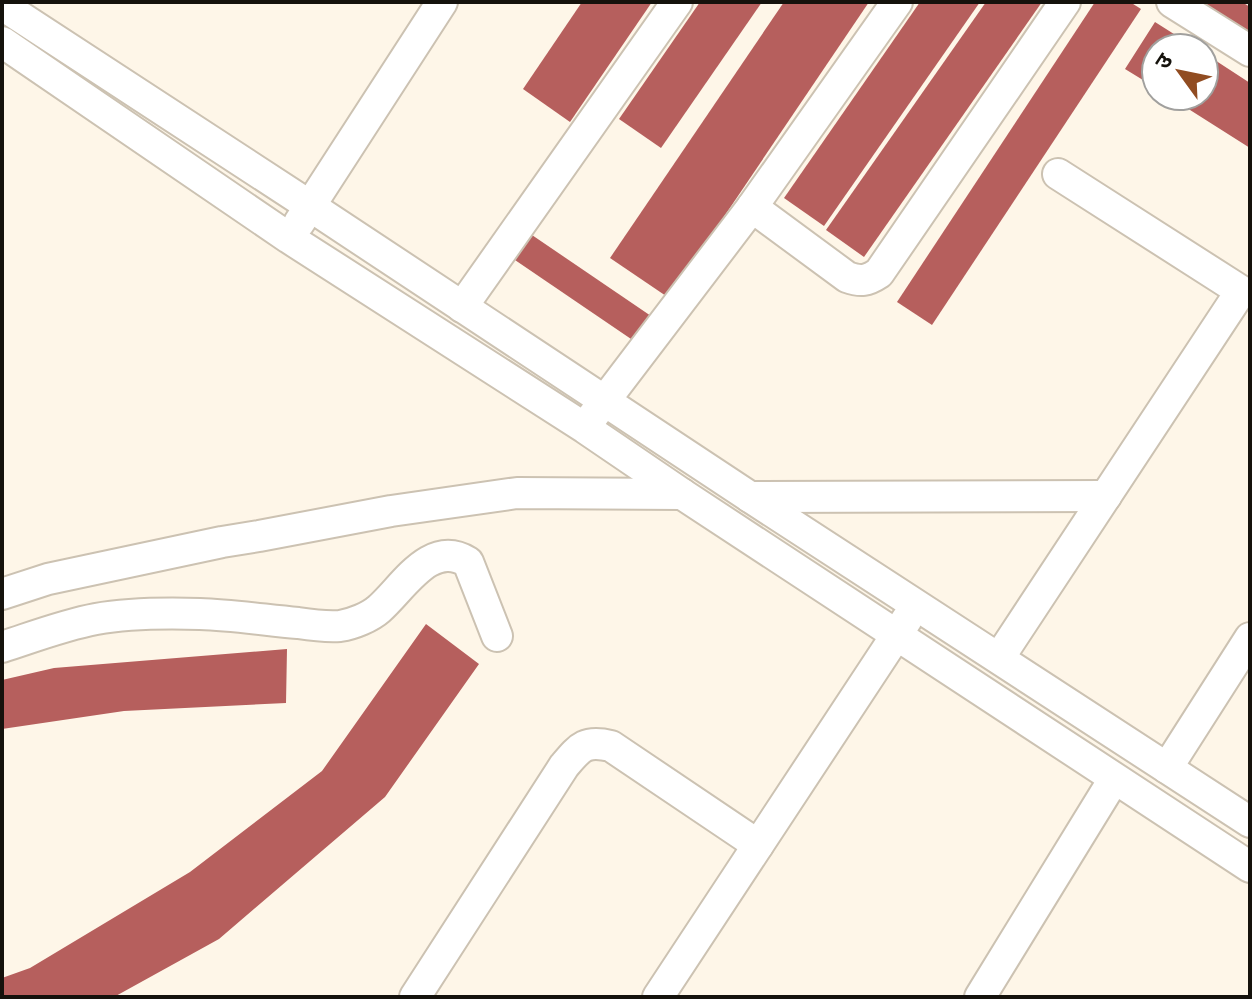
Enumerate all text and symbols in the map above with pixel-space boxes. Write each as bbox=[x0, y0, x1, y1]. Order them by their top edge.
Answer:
north arrow bbox=[1140, 32, 1220, 112]
text: उ bbox=[1150, 48, 1180, 75]

